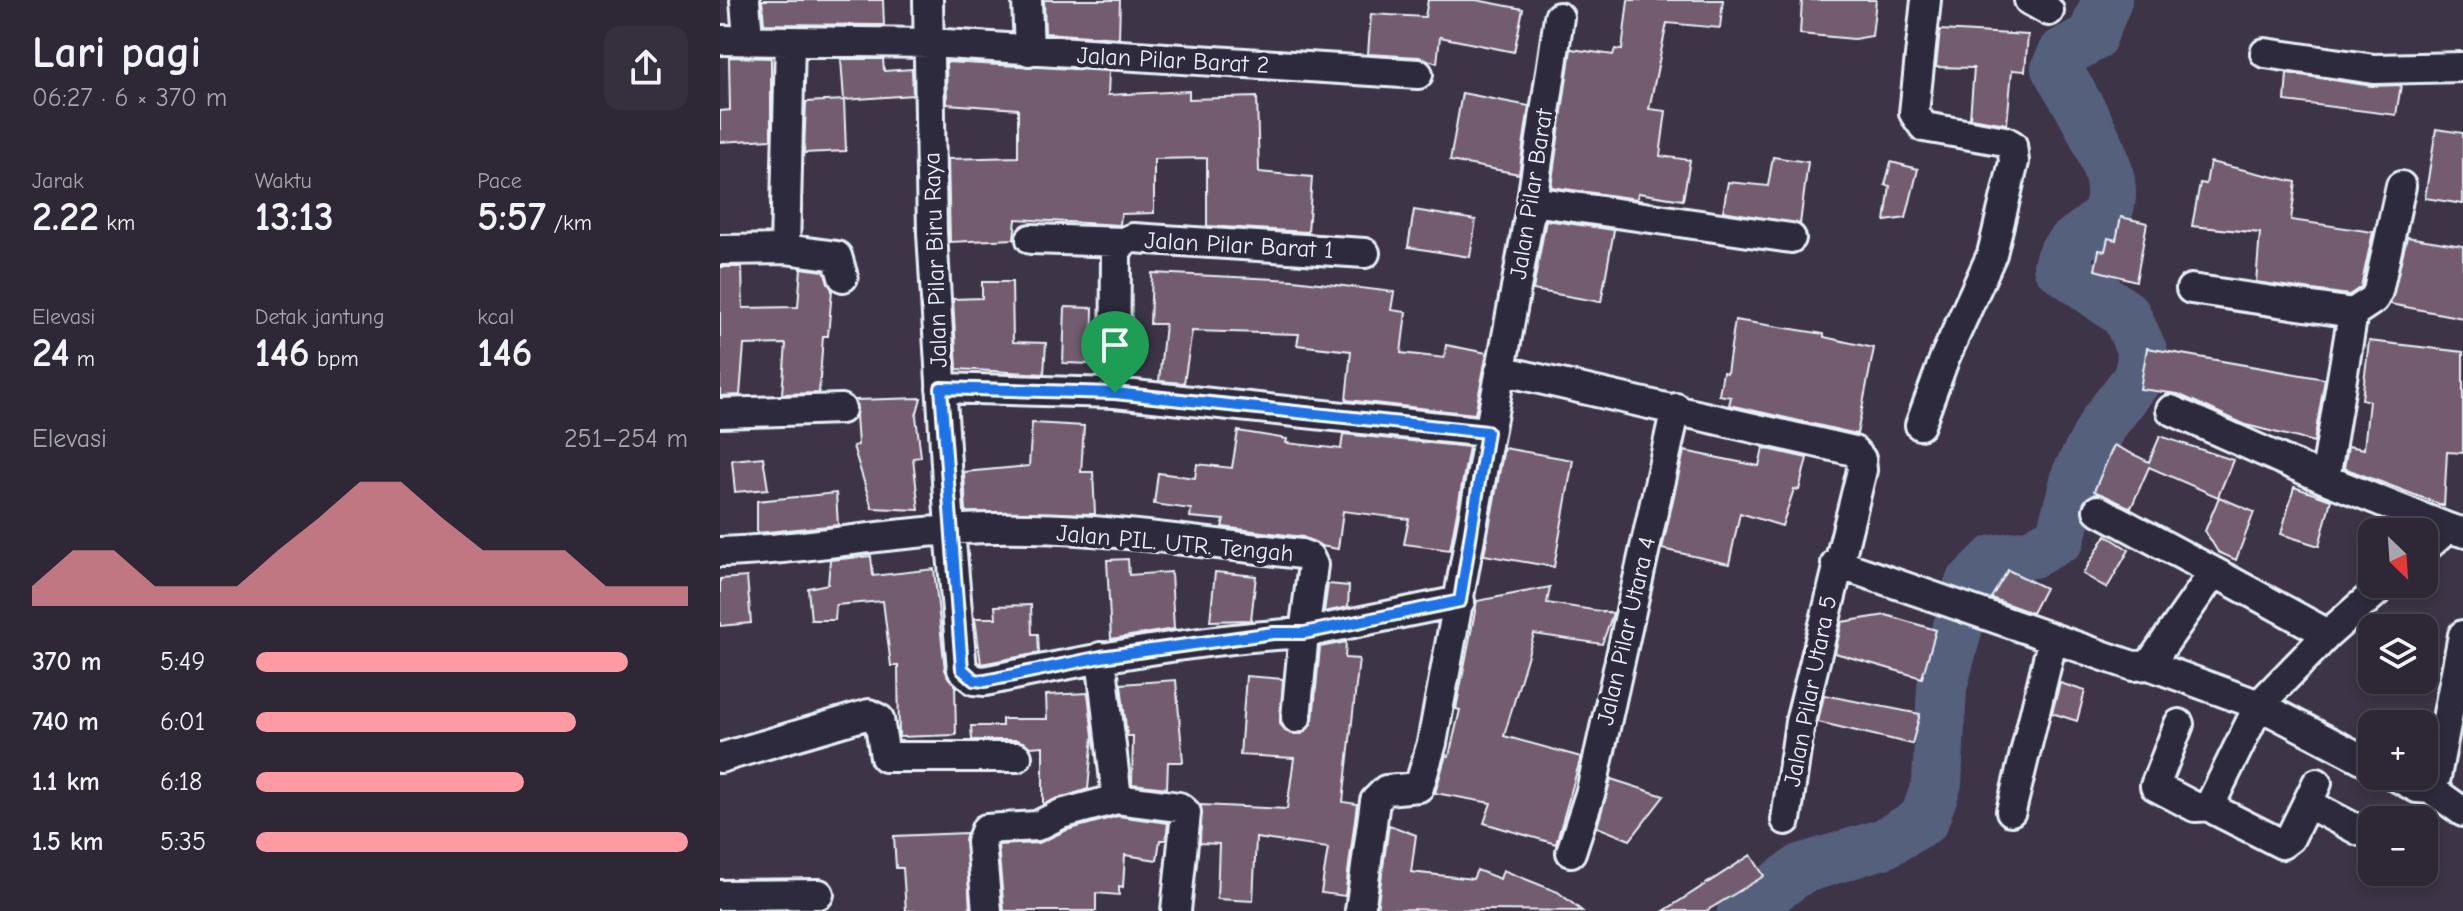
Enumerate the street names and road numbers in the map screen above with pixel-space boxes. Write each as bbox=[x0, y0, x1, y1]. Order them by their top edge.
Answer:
street label: Jalan Pilar Barat 2 bbox=[1076, 41, 1270, 79]
street label: Jalan Pilar Barat bbox=[1504, 106, 1558, 281]
street label: Jalan Pilar Biru Raya bbox=[917, 152, 953, 368]
street label: Jalan Pilar Barat 1 bbox=[1144, 226, 1334, 264]
street label: Jalan PIL. UTR. Tengah bbox=[1055, 519, 1295, 567]
street label: Jalan Pilar Utara 4 bbox=[1591, 534, 1661, 728]
street label: Jalan Pilar Utara 5 bbox=[1778, 593, 1842, 789]

